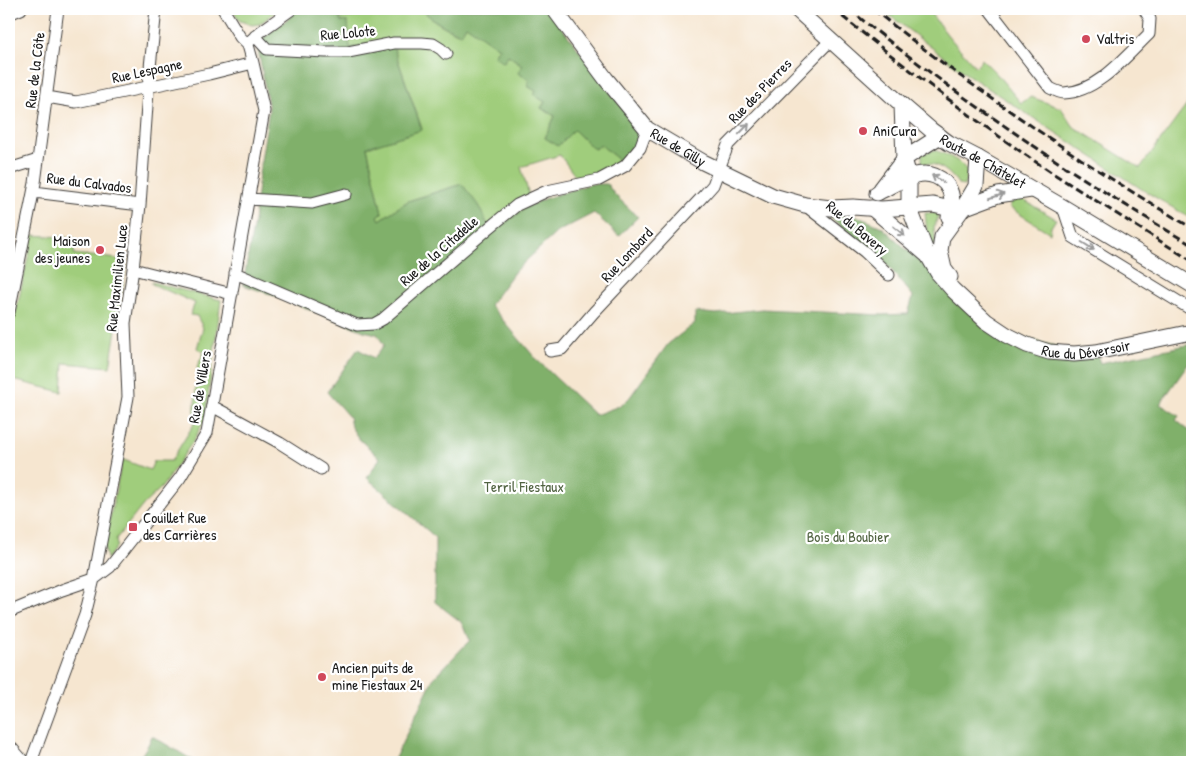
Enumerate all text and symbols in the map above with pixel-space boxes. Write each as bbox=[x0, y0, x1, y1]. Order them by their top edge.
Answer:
street label: Rue Lolote bbox=[320, 20, 376, 45]
place label: Valtris bbox=[1096, 28, 1135, 49]
street label: Rue de la Côte bbox=[19, 31, 50, 109]
marker: Valtris bbox=[1080, 33, 1092, 45]
street label: Rue Lespagne bbox=[110, 53, 184, 88]
street label: Rue des Pierres bbox=[723, 53, 796, 128]
place label: AniCura bbox=[873, 120, 916, 141]
street label: Rue de Gilly bbox=[647, 122, 710, 171]
one-way arrow bbox=[738, 123, 750, 135]
marker: AniCura bbox=[857, 125, 869, 137]
street label: Route de Châtelet bbox=[936, 129, 1031, 194]
street label: Rue du Calvados bbox=[46, 167, 133, 198]
one-way arrow bbox=[931, 173, 945, 183]
one-way arrow bbox=[988, 191, 1004, 201]
street label: Rue du Bavery bbox=[822, 195, 893, 260]
street label: Rue de la Citadelle bbox=[395, 211, 482, 291]
street label: Rue Maximilien Luce bbox=[100, 223, 133, 333]
street label: Rue Lombard bbox=[596, 223, 658, 287]
one-way arrow bbox=[893, 225, 906, 237]
place label: Maison des jeunes bbox=[35, 230, 90, 268]
one-way arrow bbox=[1080, 241, 1094, 251]
marker: Maison des jeunes bbox=[94, 244, 106, 256]
street label: Rue du Déversoir bbox=[1039, 334, 1132, 364]
street label: Rue de Villers bbox=[183, 349, 216, 425]
park label: Terril Fiestaux bbox=[484, 476, 564, 497]
place label: Couillet Rue des Carrières bbox=[143, 507, 217, 545]
marker: Couillet Rue des Carrières bbox=[127, 521, 139, 533]
park label: Bois du Boubier bbox=[807, 526, 889, 547]
place label: Ancien puits de mine Fiestaux 24 bbox=[332, 657, 423, 695]
marker: Ancien puits de mine Fiestaux 24 bbox=[316, 671, 328, 683]

